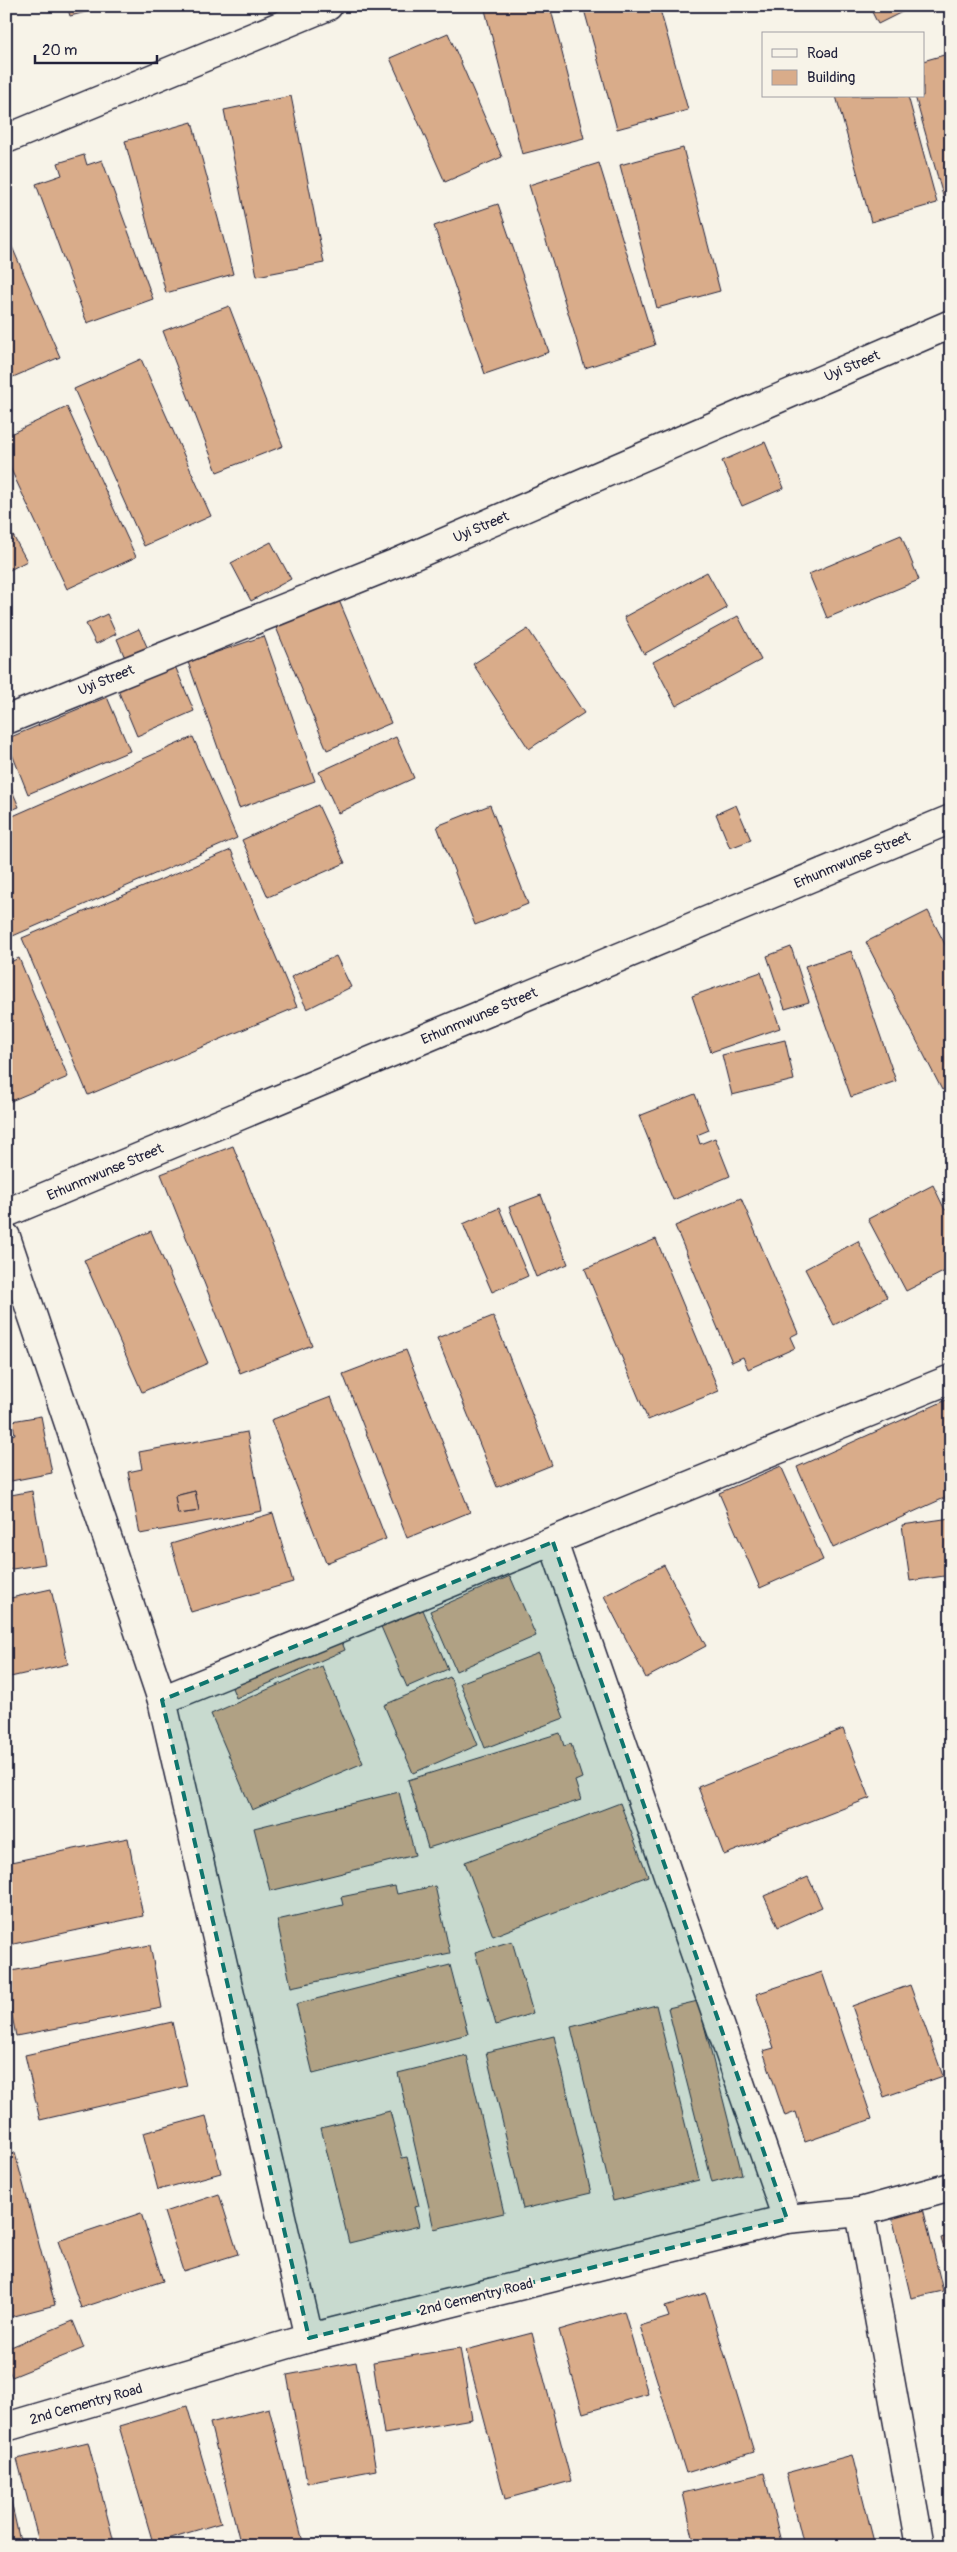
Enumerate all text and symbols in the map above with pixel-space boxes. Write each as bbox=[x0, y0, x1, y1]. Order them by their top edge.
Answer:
scale bar bbox=[35, 32, 158, 64]
legend bbox=[762, 32, 924, 98]
text: 20 m bbox=[42, 41, 77, 60]
text: Road bbox=[807, 44, 838, 63]
text: Building bbox=[807, 68, 855, 87]
street label: Uyi Street bbox=[822, 347, 883, 385]
street label: Uyi Street bbox=[451, 508, 512, 546]
street label: Uyi Street bbox=[76, 661, 137, 699]
street label: Erhunmwunse Street bbox=[791, 828, 913, 892]
street label: Erhunmwunse Street bbox=[418, 984, 540, 1048]
street label: Erhunmwunse Street bbox=[44, 1140, 166, 1204]
street label: 2nd Cementry Road bbox=[417, 2275, 535, 2319]
street label: 2nd Cementry Road bbox=[28, 2380, 144, 2428]

